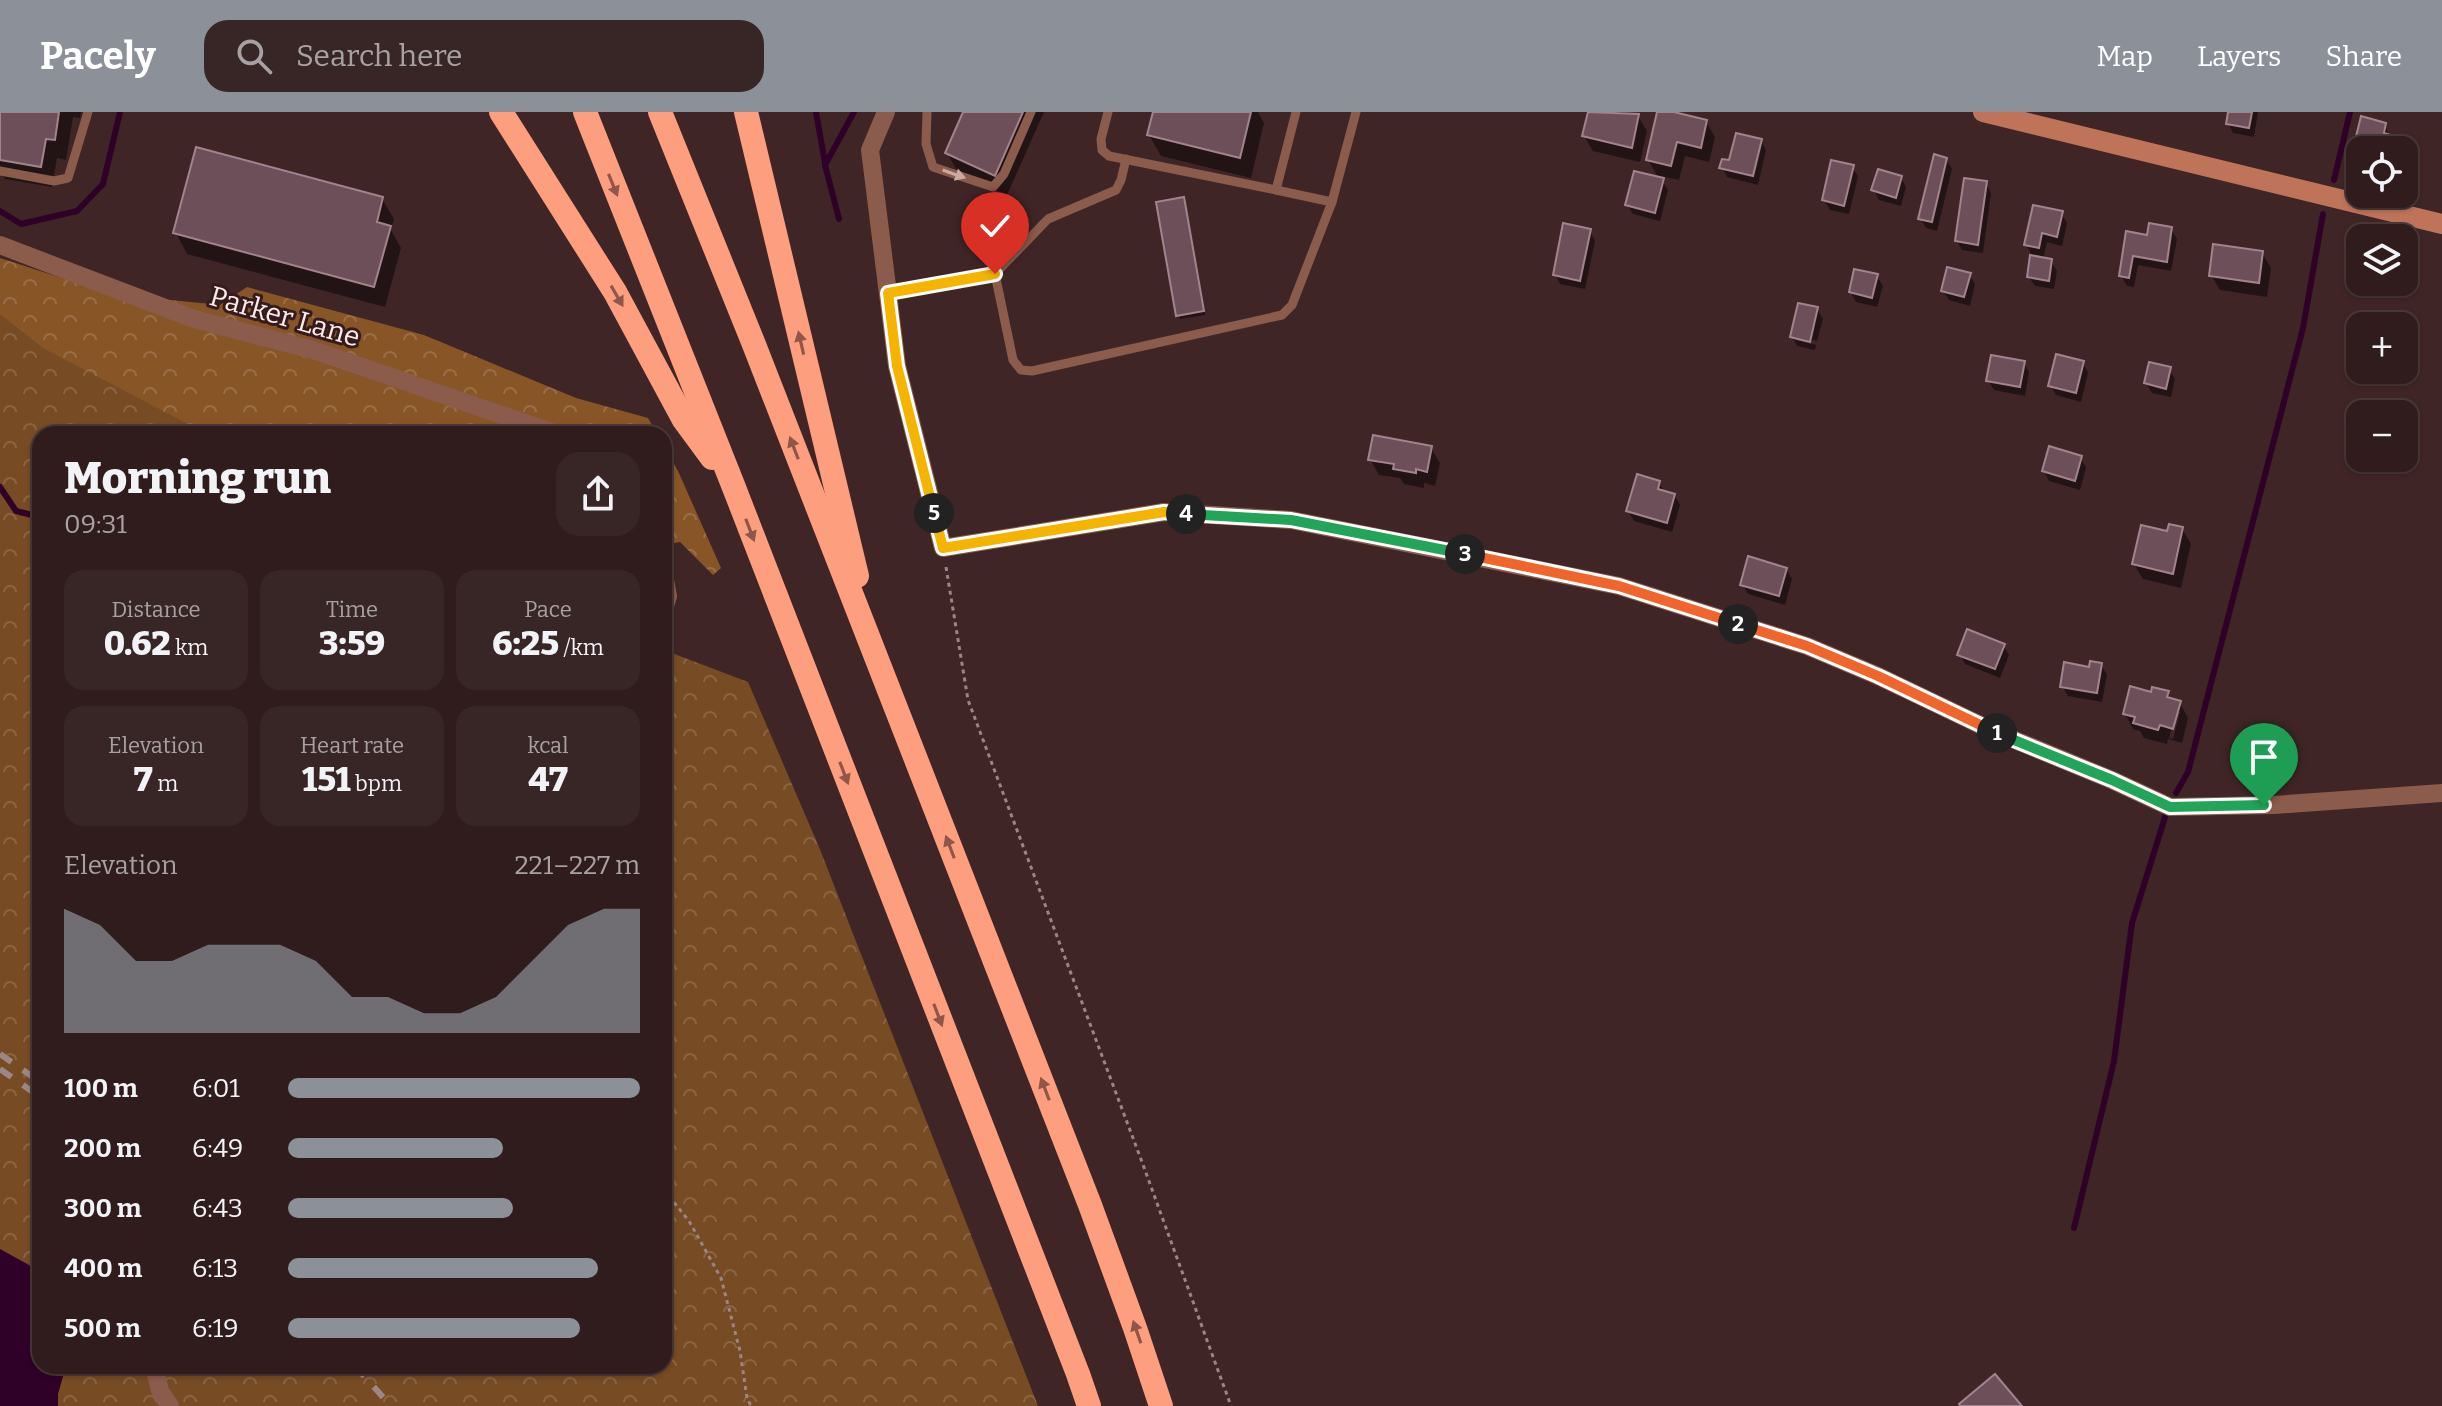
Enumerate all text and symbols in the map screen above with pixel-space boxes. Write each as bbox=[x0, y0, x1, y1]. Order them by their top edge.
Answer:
search box bbox=[204, 20, 764, 92]
text: Pacely bbox=[40, 33, 156, 79]
icon: search bbox=[232, 34, 276, 78]
text: Search here bbox=[296, 38, 462, 74]
text: Map bbox=[2096, 40, 2153, 73]
text: Layers bbox=[2197, 40, 2281, 73]
text: Share bbox=[2325, 40, 2402, 73]
map controls bbox=[2346, 136, 2418, 472]
button: locate bbox=[2346, 136, 2418, 208]
one-way arrow bbox=[943, 168, 967, 180]
one-way arrow bbox=[607, 173, 620, 197]
pin bbox=[961, 192, 1029, 274]
icon: check bbox=[973, 204, 1017, 248]
button: layers bbox=[2346, 224, 2418, 296]
street label: Parker Lane bbox=[206, 279, 364, 354]
one-way arrow bbox=[610, 285, 624, 307]
button: + bbox=[2346, 312, 2418, 384]
one-way arrow bbox=[795, 331, 807, 356]
button: − bbox=[2346, 400, 2418, 472]
one-way arrow bbox=[787, 436, 800, 460]
text: Morning run bbox=[64, 452, 331, 505]
button: share bbox=[556, 452, 640, 536]
pin: 5 bbox=[914, 493, 954, 533]
pin: 4 bbox=[1166, 494, 1206, 534]
text: 5 bbox=[928, 499, 940, 526]
text: 4 bbox=[1179, 500, 1193, 527]
text: 09:31 bbox=[64, 509, 127, 540]
one-way arrow bbox=[744, 519, 757, 543]
pin: 3 bbox=[1445, 534, 1485, 574]
text: 3 bbox=[1459, 540, 1471, 567]
text: Distance bbox=[111, 596, 201, 623]
text: Time bbox=[326, 596, 378, 623]
text: Pace bbox=[524, 596, 572, 623]
pin: 2 bbox=[1718, 604, 1758, 644]
text: 2 bbox=[1732, 610, 1744, 637]
text: 0.62 bbox=[104, 623, 171, 664]
text: 3:59 bbox=[319, 623, 385, 664]
text: 6:25 bbox=[492, 623, 559, 664]
text: km bbox=[171, 634, 208, 661]
text: /km bbox=[559, 634, 604, 661]
pin: 1 bbox=[1977, 713, 2017, 753]
text: 1 bbox=[1992, 719, 2002, 746]
pin bbox=[2230, 723, 2298, 805]
text: Elevation bbox=[108, 732, 204, 759]
text: Heart rate bbox=[300, 732, 404, 759]
text: kcal bbox=[528, 732, 568, 759]
icon: arrive bbox=[2242, 735, 2286, 779]
text: 7 bbox=[134, 759, 153, 800]
text: 151 bbox=[302, 759, 351, 800]
text: 47 bbox=[528, 759, 568, 800]
one-way arrow bbox=[838, 761, 851, 785]
text: m bbox=[153, 770, 178, 797]
text: bpm bbox=[351, 770, 402, 797]
one-way arrow bbox=[943, 835, 956, 859]
text: Elevation bbox=[64, 850, 177, 881]
text: 221–227 m bbox=[514, 850, 640, 881]
one-way arrow bbox=[932, 1003, 945, 1027]
text: 100 m bbox=[64, 1073, 138, 1104]
text: 6:01 bbox=[192, 1073, 240, 1104]
one-way arrow bbox=[1038, 1077, 1051, 1101]
text: 200 m bbox=[64, 1133, 141, 1164]
text: 6:49 bbox=[192, 1133, 243, 1164]
text: 300 m bbox=[64, 1193, 141, 1224]
text: 6:43 bbox=[192, 1193, 243, 1224]
text: 400 m bbox=[64, 1253, 142, 1284]
text: 6:13 bbox=[192, 1253, 238, 1284]
text: 500 m bbox=[64, 1313, 141, 1344]
text: 6:19 bbox=[192, 1313, 239, 1344]
one-way arrow bbox=[1130, 1320, 1142, 1344]

